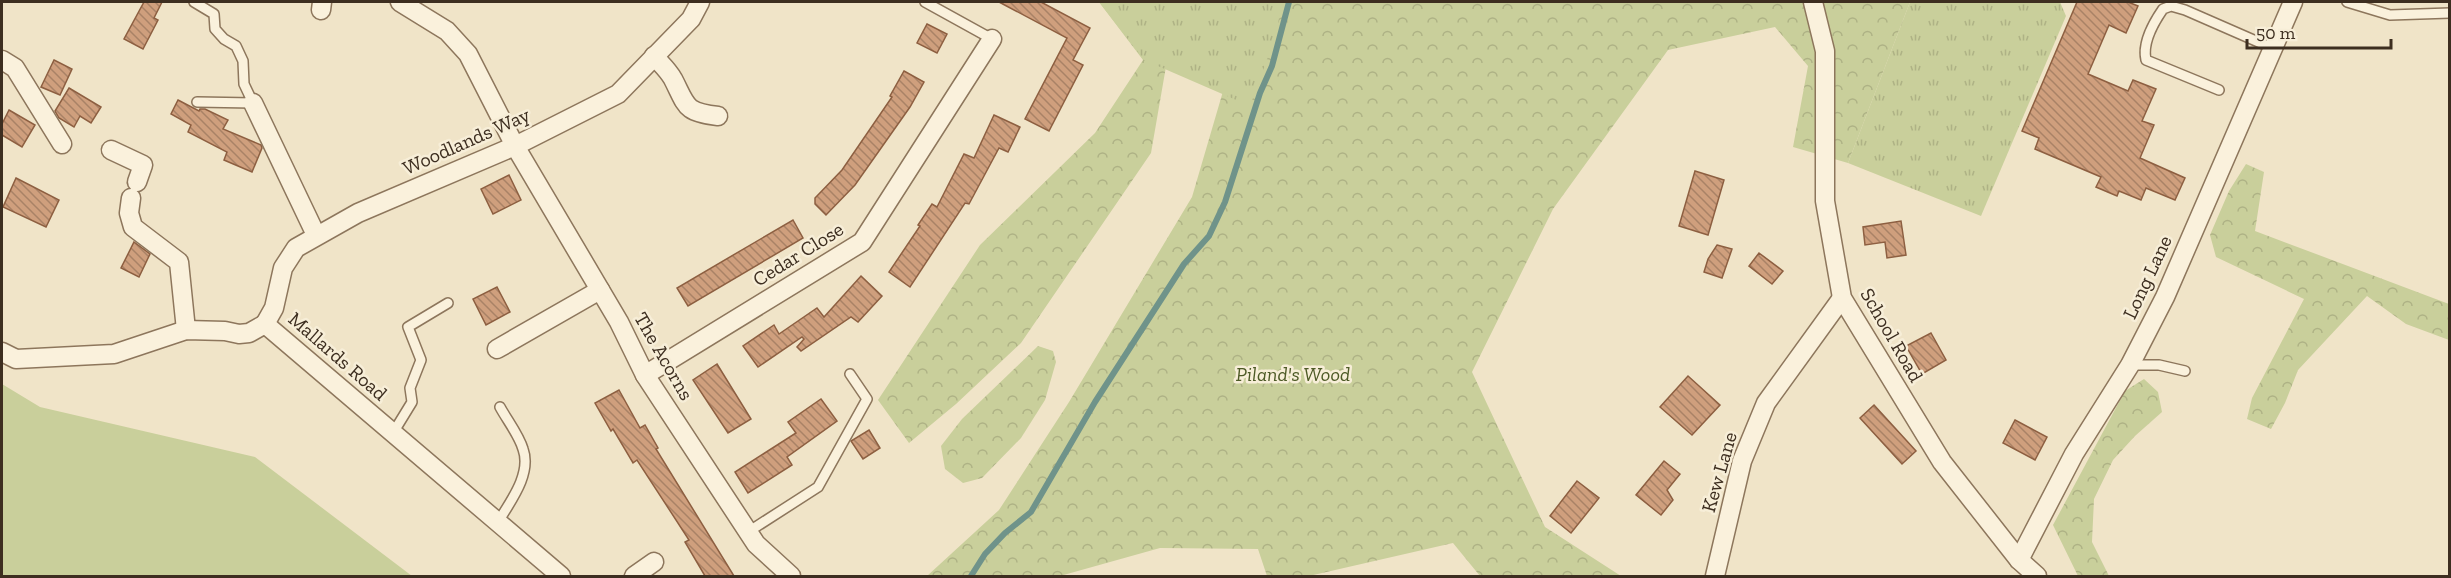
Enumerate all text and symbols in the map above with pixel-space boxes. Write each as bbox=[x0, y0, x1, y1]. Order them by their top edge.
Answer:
scale bar bbox=[2247, 12, 2391, 50]
text: 50 m bbox=[2256, 22, 2296, 44]
street label: Woodlands Way bbox=[399, 102, 534, 180]
street label: Cedar Close bbox=[748, 217, 848, 291]
street label: Long Lane bbox=[2117, 231, 2177, 323]
street label: School Road bbox=[1855, 284, 1929, 386]
street label: Mallards Road bbox=[284, 307, 392, 405]
street label: The Acorns bbox=[629, 308, 699, 404]
park label: Piland's Wood bbox=[1236, 362, 1350, 386]
street label: Kew Lane bbox=[1696, 429, 1742, 515]

